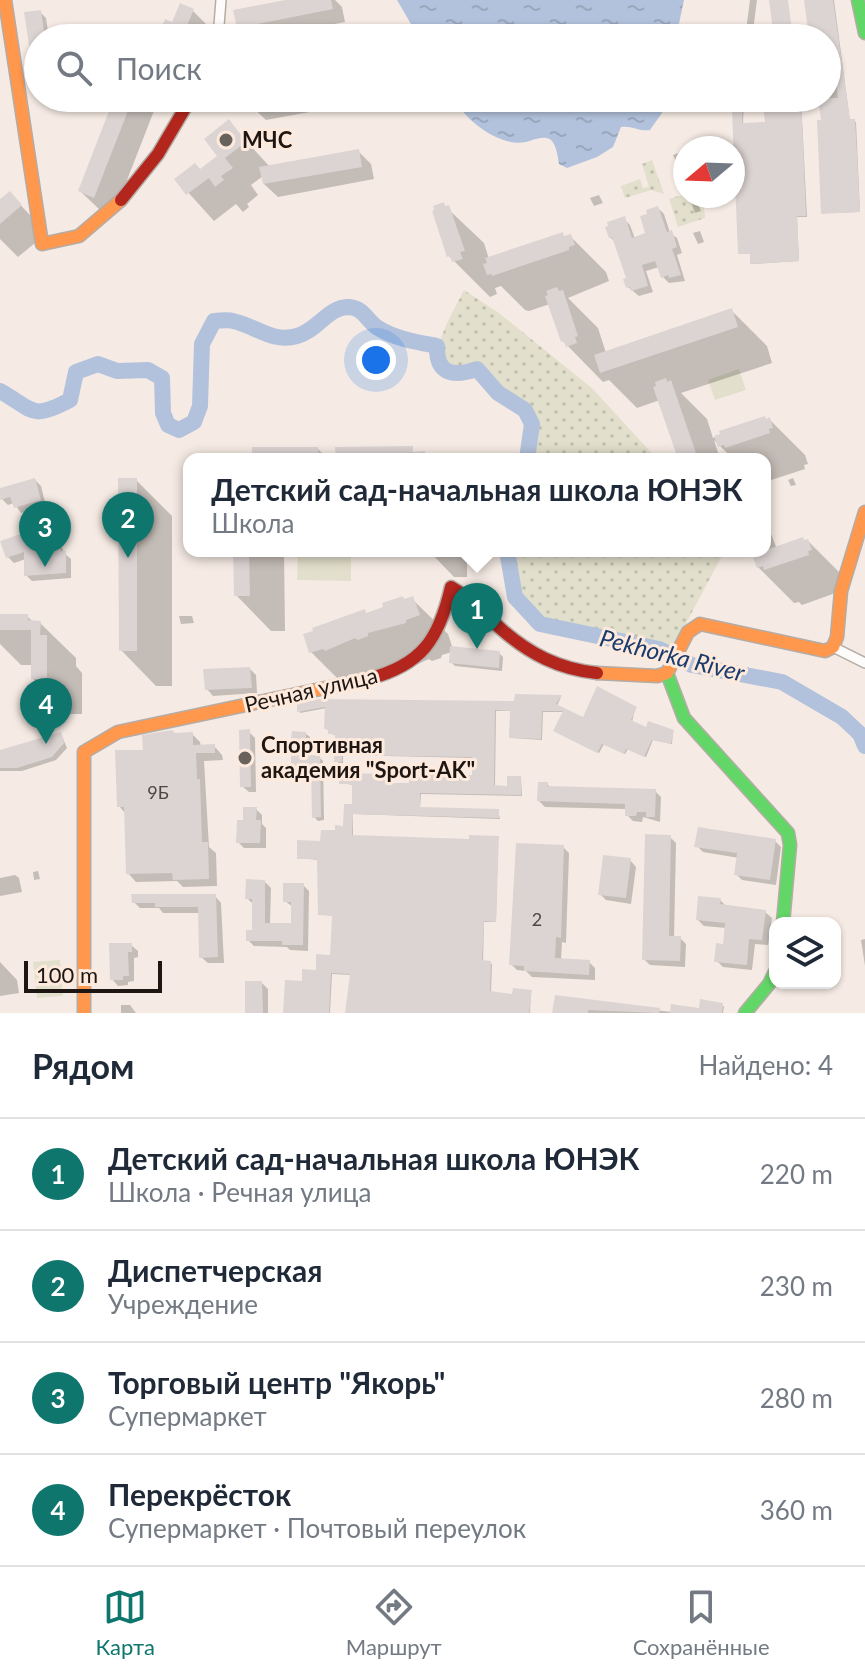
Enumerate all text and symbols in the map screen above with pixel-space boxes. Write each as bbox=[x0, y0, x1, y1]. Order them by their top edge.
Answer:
search box bbox=[24, 24, 841, 112]
icon: search bbox=[52, 46, 96, 90]
text: Поиск bbox=[116, 50, 202, 86]
place label: МЧС bbox=[242, 126, 293, 153]
marker: МЧС bbox=[217, 131, 235, 149]
north arrow bbox=[673, 136, 745, 208]
your location bbox=[356, 340, 396, 380]
popup bbox=[183, 453, 771, 557]
text: Детский сад-начальная школа ЮНЭК bbox=[211, 471, 743, 507]
pin: 2 bbox=[102, 492, 154, 558]
pin: 3 bbox=[19, 501, 71, 567]
text: Школа bbox=[211, 507, 294, 539]
pin: 1 bbox=[451, 583, 503, 649]
water label: Pekhorka River bbox=[597, 623, 748, 687]
street label: Речная улица bbox=[242, 661, 380, 718]
pin: 4 bbox=[20, 678, 72, 744]
place label: Спортивная академия "Sport-AK" bbox=[261, 731, 475, 783]
marker: Спортивная академия "Sport-AK" bbox=[236, 749, 254, 767]
house number: 9Б bbox=[147, 781, 169, 803]
house number: 2 bbox=[532, 908, 542, 930]
map controls bbox=[769, 917, 841, 989]
button: layers bbox=[769, 917, 841, 989]
scale bar bbox=[24, 957, 162, 993]
text: 100 m bbox=[36, 961, 98, 988]
text: Рядом bbox=[32, 1045, 134, 1086]
text: Найдено: 4 bbox=[698, 1049, 833, 1081]
text: Детский сад-начальная школа ЮНЭК bbox=[108, 1140, 639, 1176]
text: 1 bbox=[50, 1158, 66, 1190]
text: 220 m bbox=[760, 1158, 833, 1190]
text: Школа · Речная улица bbox=[108, 1176, 371, 1208]
text: Диспетчерская bbox=[108, 1252, 322, 1288]
text: 2 bbox=[50, 1270, 66, 1302]
text: 230 m bbox=[760, 1270, 833, 1302]
text: Учреждение bbox=[108, 1288, 258, 1320]
text: Торговый центр "Якорь" bbox=[108, 1364, 445, 1400]
text: 3 bbox=[50, 1382, 66, 1414]
text: 280 m bbox=[760, 1382, 833, 1414]
text: Супермаркет bbox=[108, 1400, 267, 1432]
text: Перекрёсток bbox=[108, 1476, 291, 1512]
text: 4 bbox=[50, 1494, 66, 1526]
text: 360 m bbox=[760, 1494, 833, 1526]
text: Супермаркет · Почтовый переулок bbox=[108, 1512, 526, 1544]
tab: Карта bbox=[95, 1585, 155, 1660]
tab: Маршрут bbox=[346, 1585, 442, 1660]
tab: Сохранённые bbox=[633, 1585, 770, 1660]

